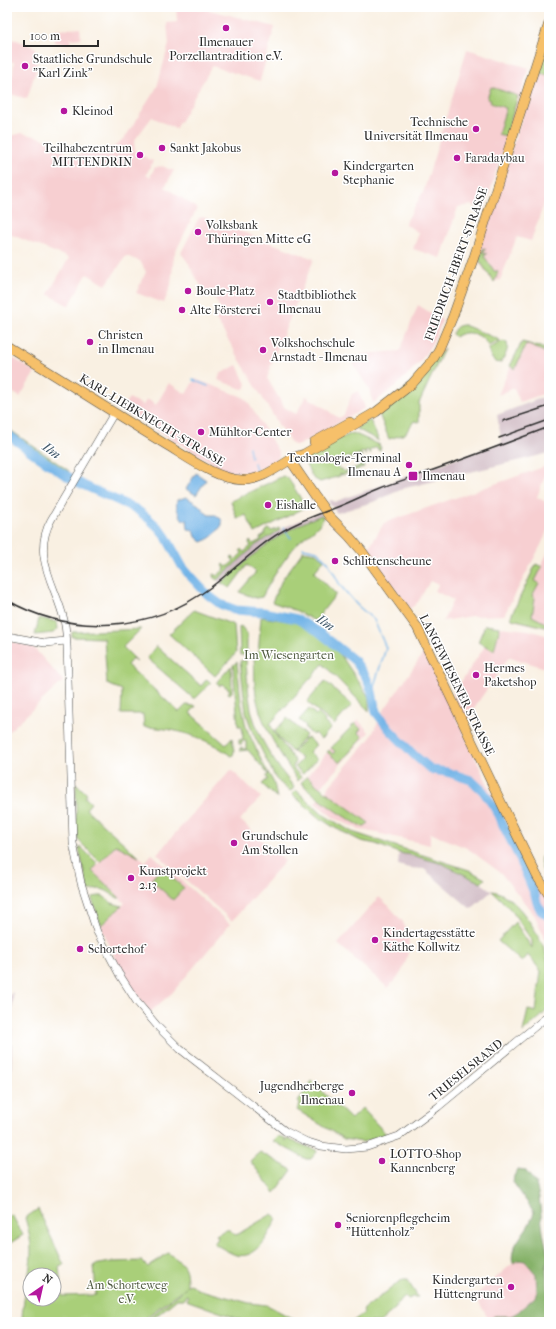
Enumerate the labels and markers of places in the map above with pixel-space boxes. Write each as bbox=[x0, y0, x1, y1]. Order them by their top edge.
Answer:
marker: Ilmenauer Porzellantradition e.V. bbox=[221, 23, 231, 33]
place label: Ilmenauer Porzellantradition e.V. bbox=[169, 35, 283, 63]
place label: Staatliche Grundschule "Karl Zink" bbox=[33, 52, 152, 80]
marker: Staatliche Grundschule "Karl Zink" bbox=[20, 61, 30, 71]
place label: Kleinod bbox=[72, 104, 113, 118]
marker: Kleinod bbox=[59, 106, 69, 116]
place label: Technische Universität Ilmenau bbox=[364, 115, 468, 143]
marker: Technische Universität Ilmenau bbox=[471, 124, 481, 134]
place label: Teilhabezentrum MITTENDRIN bbox=[43, 141, 132, 169]
place label: Sankt Jakobus bbox=[170, 141, 242, 155]
marker: Sankt Jakobus bbox=[157, 143, 167, 153]
marker: Teilhabezentrum MITTENDRIN bbox=[135, 150, 145, 160]
place label: Faradaybau bbox=[465, 151, 525, 165]
marker: Faradaybau bbox=[452, 153, 462, 163]
place label: Kindergarten Stephanie bbox=[343, 159, 414, 187]
marker: Kindergarten Stephanie bbox=[330, 168, 340, 178]
place label: Volksbank Thüringen Mitte eG bbox=[205, 218, 312, 246]
marker: Volksbank Thüringen Mitte eG bbox=[193, 227, 203, 237]
place label: Boule-Platz bbox=[196, 284, 255, 298]
marker: Boule-Platz bbox=[183, 286, 193, 296]
place label: Stadtbibliothek Ilmenau bbox=[278, 288, 357, 316]
marker: Stadtbibliothek Ilmenau bbox=[265, 297, 275, 307]
place label: Alte Försterei bbox=[189, 303, 261, 317]
marker: Alte Försterei bbox=[177, 305, 187, 315]
place label: Christen in Ilmenau bbox=[98, 328, 154, 356]
place label: Volkshochschule Arnstadt - Ilmenau bbox=[270, 336, 368, 364]
marker: Christen in Ilmenau bbox=[85, 337, 95, 347]
marker: Volkshochschule Arnstadt - Ilmenau bbox=[258, 345, 268, 355]
place label: Mühltor-Center bbox=[209, 425, 292, 439]
marker: Mühltor-Center bbox=[196, 427, 206, 437]
place label: Technologie-Terminal Ilmenau A bbox=[287, 451, 402, 479]
marker: Technologie-Terminal Ilmenau A bbox=[404, 460, 414, 470]
place label: Ilmenau bbox=[422, 469, 465, 483]
marker: Ilmenau bbox=[407, 470, 419, 482]
place label: Eishalle bbox=[276, 498, 316, 512]
marker: Eishalle bbox=[263, 500, 273, 510]
place label: Schlittenscheune bbox=[343, 554, 431, 568]
marker: Schlittenscheune bbox=[330, 556, 340, 566]
place label: Hermes Paketshop bbox=[484, 661, 537, 689]
marker: Hermes Paketshop bbox=[471, 670, 481, 680]
place label: Grundschule Am Stollen bbox=[241, 829, 308, 857]
marker: Grundschule Am Stollen bbox=[229, 838, 239, 848]
place label: Kunstprojekt 2.13 bbox=[139, 864, 208, 892]
marker: Kunstprojekt 2.13 bbox=[126, 873, 136, 883]
place label: Kindertagesstätte Käthe Kollwitz bbox=[383, 926, 475, 954]
marker: Kindertagesstätte Käthe Kollwitz bbox=[370, 935, 380, 945]
place label: Schortehof bbox=[88, 942, 147, 956]
marker: Schortehof bbox=[75, 944, 85, 954]
place label: Jugendherberge Ilmenau bbox=[259, 1079, 344, 1107]
marker: Jugendherberge Ilmenau bbox=[347, 1088, 357, 1098]
place label: LOTTO-Shop Kannenberg bbox=[390, 1147, 462, 1175]
marker: LOTTO-Shop Kannenberg bbox=[377, 1156, 387, 1166]
place label: Seniorenpflegeheim "Hüttenholz" bbox=[346, 1211, 450, 1239]
marker: Seniorenpflegeheim "Hüttenholz" bbox=[333, 1220, 343, 1230]
place label: Kindergarten Hüttengrund bbox=[432, 1273, 503, 1301]
marker: Kindergarten Hüttengrund bbox=[506, 1282, 516, 1292]

